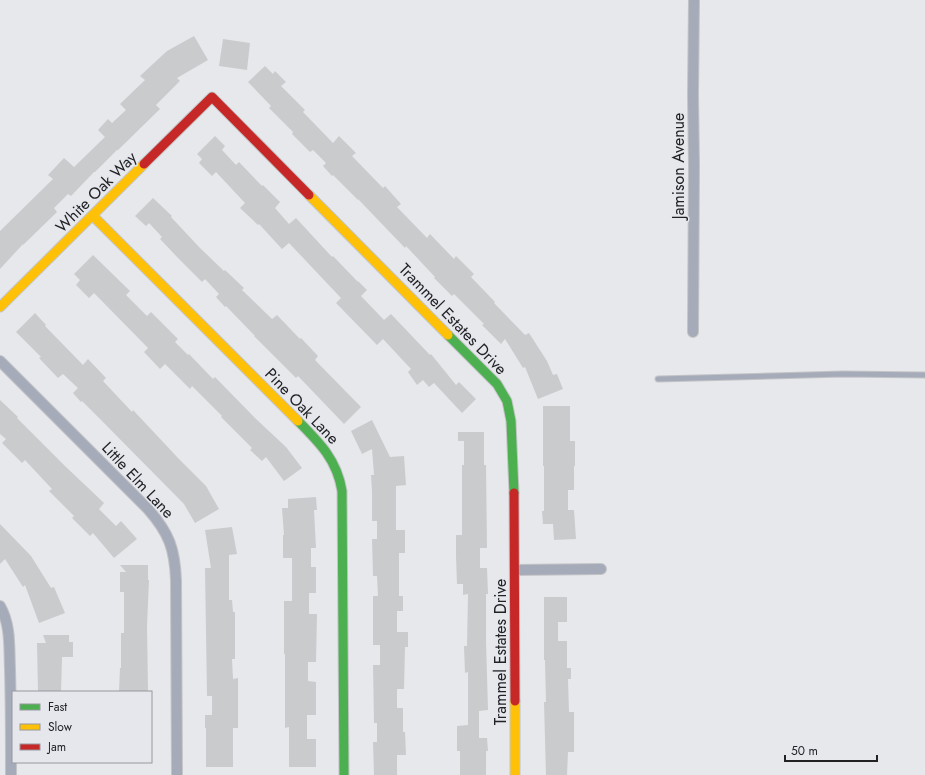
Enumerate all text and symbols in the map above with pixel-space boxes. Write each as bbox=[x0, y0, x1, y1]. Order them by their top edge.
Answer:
street label: Jamison Avenue bbox=[667, 113, 690, 221]
street label: White Oak Way bbox=[50, 146, 142, 238]
street label: Trammel Estates Drive bbox=[394, 258, 512, 380]
street label: Pine Oak Lane bbox=[260, 363, 344, 449]
street label: Little Elm Lane bbox=[96, 437, 180, 523]
street label: Trammel Estates Drive bbox=[489, 579, 512, 725]
legend bbox=[12, 691, 152, 763]
text: Fast bbox=[48, 698, 67, 716]
text: Slow bbox=[48, 718, 73, 736]
scale bar bbox=[785, 737, 877, 763]
text: Jam bbox=[46, 738, 66, 756]
text: 50 m bbox=[791, 742, 818, 760]

